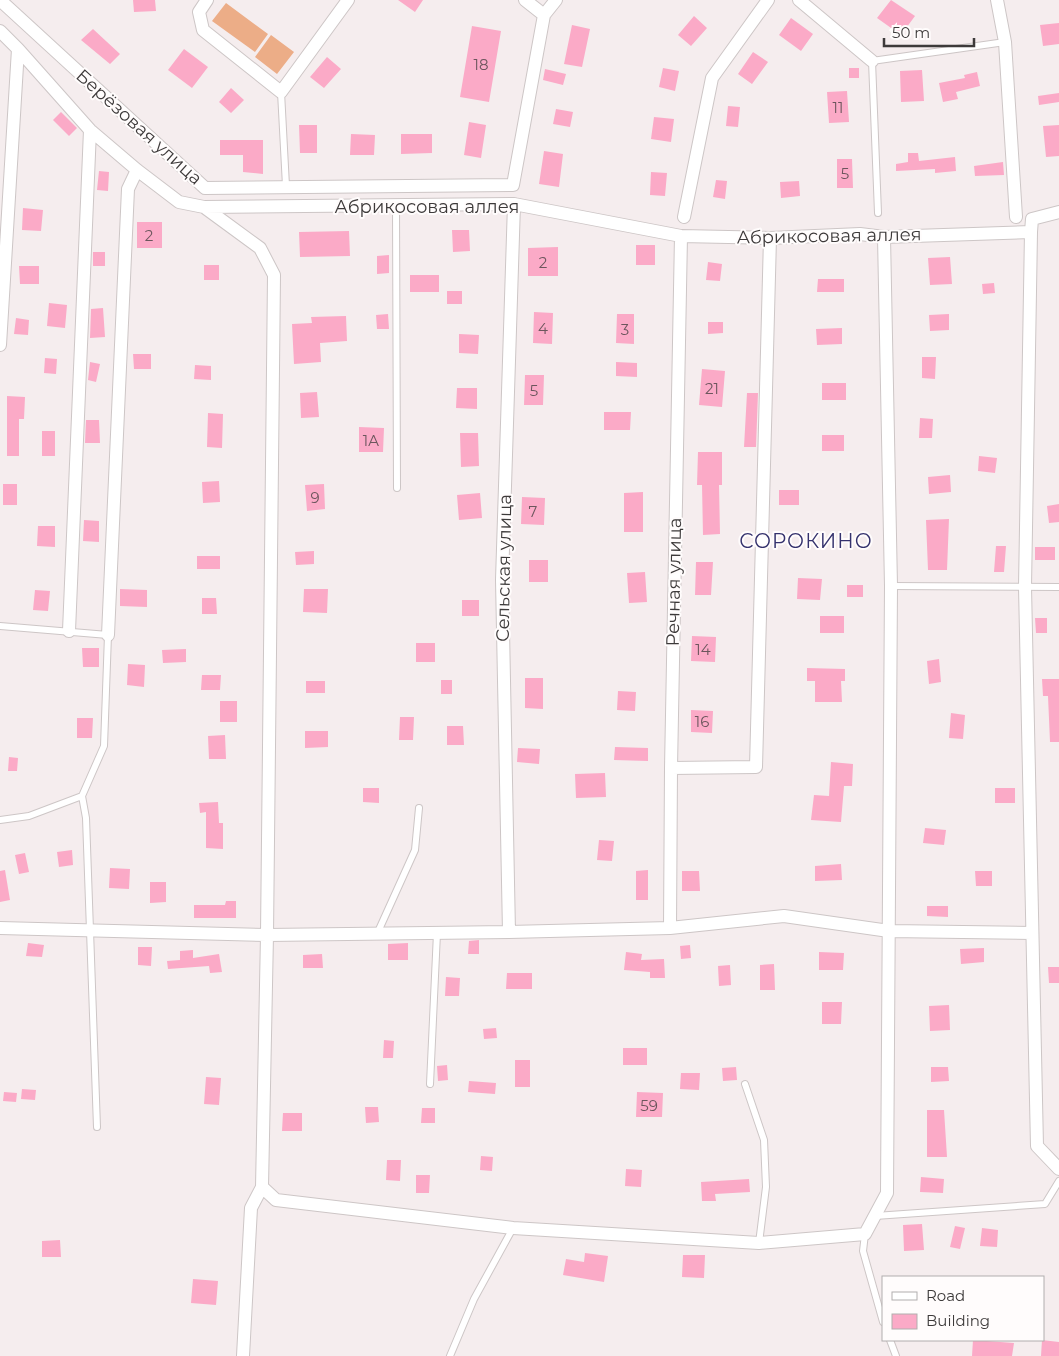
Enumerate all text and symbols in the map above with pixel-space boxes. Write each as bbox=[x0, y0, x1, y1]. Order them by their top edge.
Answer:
scale bar bbox=[884, 15, 974, 47]
text: 50 m bbox=[892, 23, 930, 42]
house number: 18 bbox=[474, 55, 489, 74]
street label: Берёзовая улица bbox=[71, 65, 207, 189]
house number: 11 bbox=[833, 98, 843, 117]
house number: 5 bbox=[841, 164, 849, 183]
street label: Абрикосовая аллея bbox=[335, 196, 519, 218]
street label: Абрикосовая аллея bbox=[736, 223, 922, 249]
house number: 2 bbox=[145, 226, 153, 245]
house number: 2 bbox=[539, 253, 547, 272]
house number: 4 bbox=[538, 319, 548, 338]
house number: 3 bbox=[621, 320, 629, 339]
house number: 21 bbox=[705, 379, 719, 398]
house number: 5 bbox=[530, 381, 538, 400]
house number: 1А bbox=[363, 431, 379, 450]
house number: 9 bbox=[310, 488, 320, 507]
street label: Сельская улица bbox=[492, 494, 516, 642]
house number: 7 bbox=[529, 502, 538, 521]
street label: Речная улица bbox=[662, 517, 686, 647]
district label: СОРОКИНО bbox=[739, 529, 873, 553]
house number: 14 bbox=[695, 640, 711, 659]
house number: 16 bbox=[695, 712, 709, 731]
house number: 59 bbox=[640, 1096, 658, 1115]
legend bbox=[882, 1276, 1044, 1341]
text: Road bbox=[926, 1286, 965, 1305]
text: Building bbox=[926, 1311, 990, 1330]

